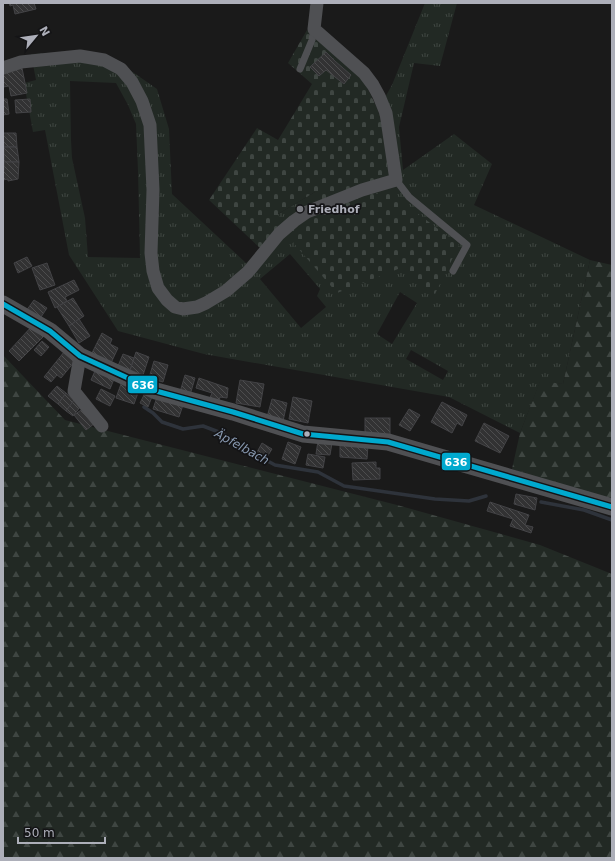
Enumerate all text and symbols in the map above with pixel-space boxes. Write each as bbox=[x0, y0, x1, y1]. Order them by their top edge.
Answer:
north arrow bbox=[16, 16, 56, 56]
text: N bbox=[36, 24, 52, 39]
place label: Friedhof bbox=[308, 203, 360, 216]
marker: Friedhof bbox=[295, 204, 305, 214]
line badge: 636 bbox=[127, 375, 158, 394]
text: 636 bbox=[132, 379, 155, 392]
water label: Äpfelbach bbox=[212, 425, 272, 468]
unlabelled marker bbox=[302, 429, 312, 439]
line badge: 636 bbox=[441, 452, 471, 471]
text: 636 bbox=[445, 456, 468, 469]
scale bar bbox=[18, 819, 105, 845]
text: 50 m bbox=[24, 826, 55, 840]

